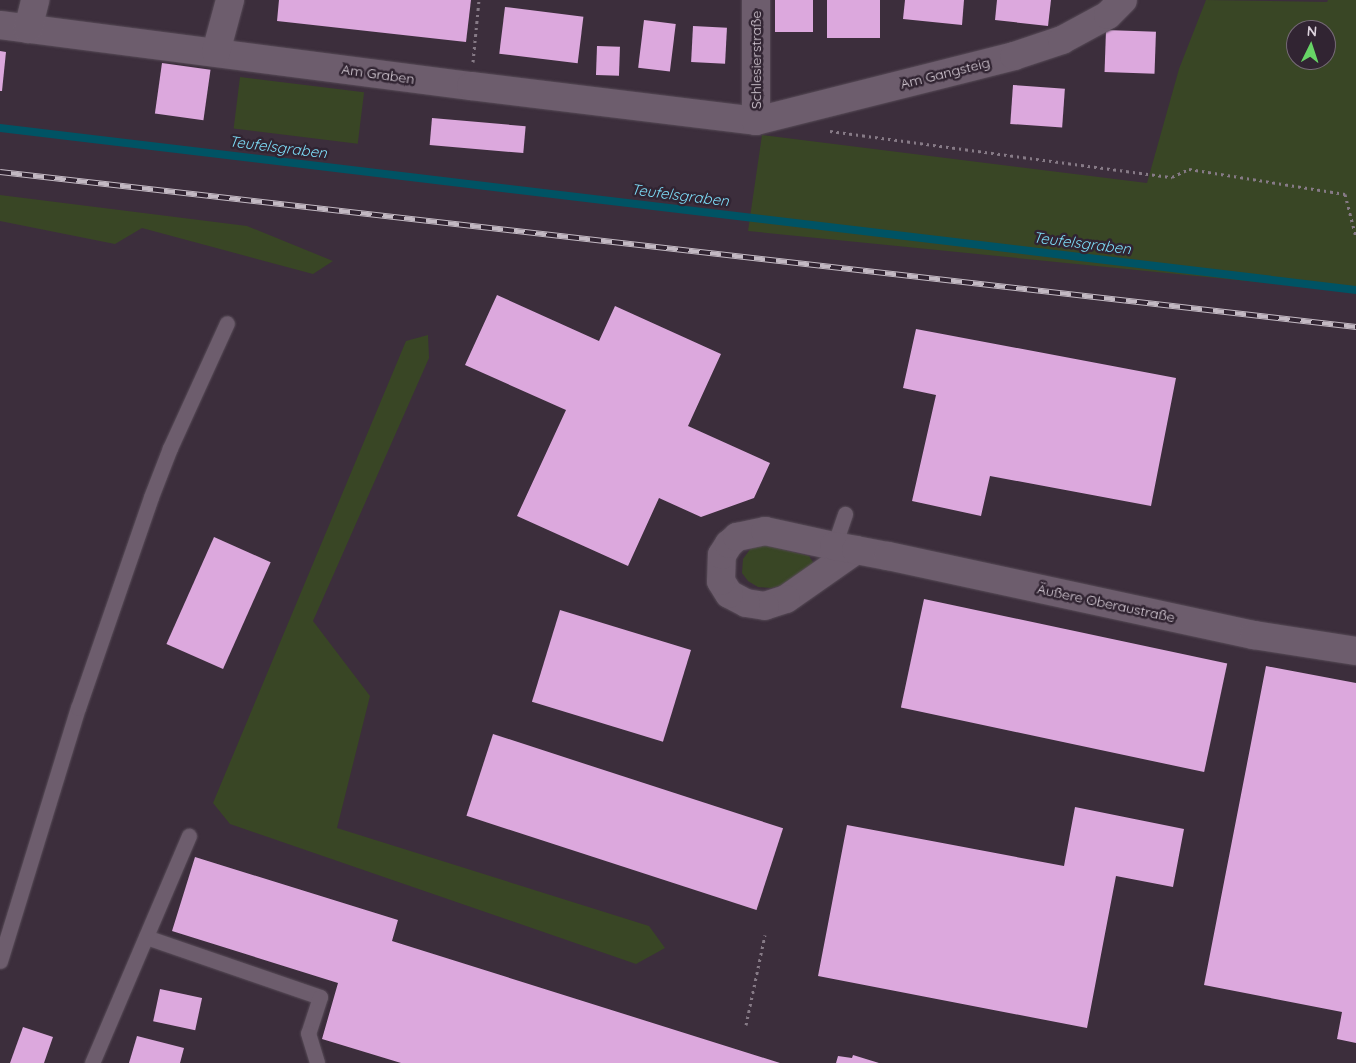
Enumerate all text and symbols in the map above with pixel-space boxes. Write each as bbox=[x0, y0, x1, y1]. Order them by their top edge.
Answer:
street label: Schlesierstraße bbox=[748, 11, 764, 109]
north arrow bbox=[1286, 20, 1336, 70]
text: N bbox=[1306, 22, 1318, 40]
street label: Am Gangsteig bbox=[899, 54, 991, 92]
street label: Am Graben bbox=[340, 61, 416, 87]
water label: Teufelsgraben bbox=[228, 132, 328, 162]
water label: Teufelsgraben bbox=[630, 180, 730, 210]
water label: Teufelsgraben bbox=[1032, 228, 1132, 258]
street label: Äußere Oberaustraße bbox=[1036, 580, 1176, 626]

